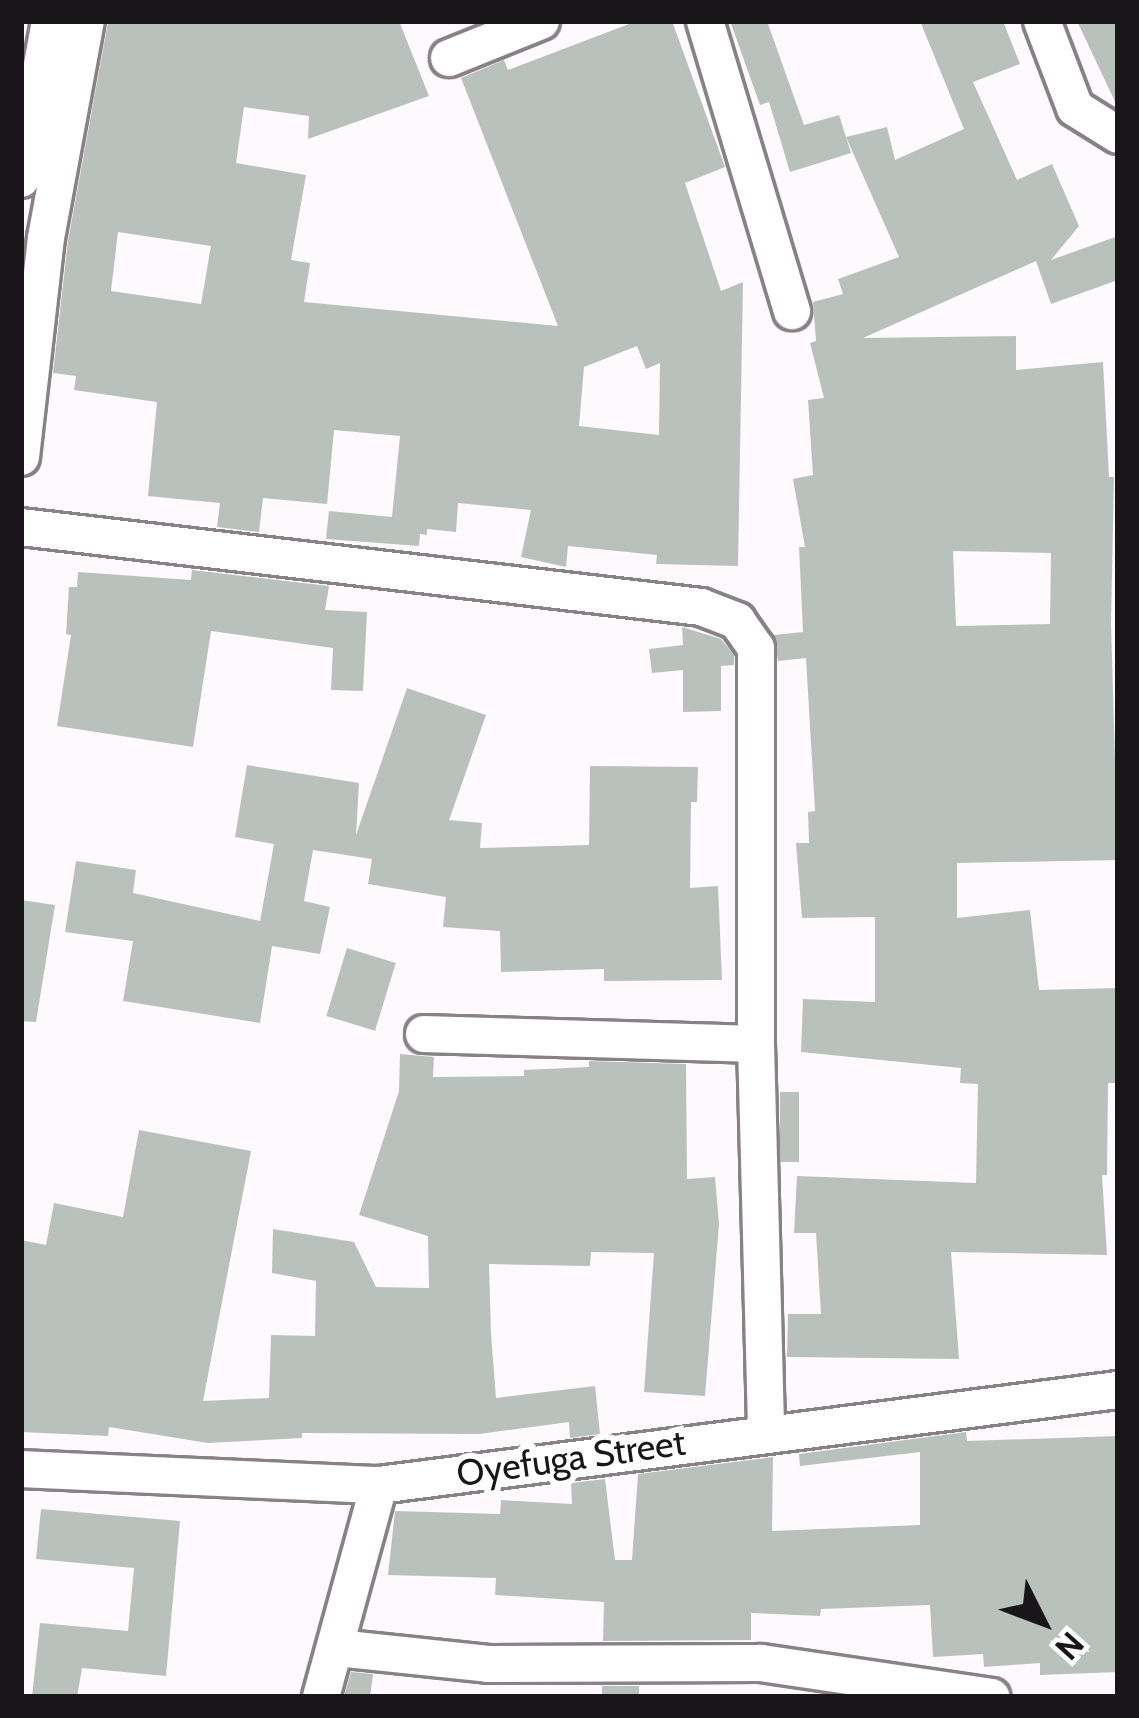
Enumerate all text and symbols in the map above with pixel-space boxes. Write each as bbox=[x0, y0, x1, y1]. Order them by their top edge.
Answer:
street label: Oyefuga Street bbox=[454, 1421, 688, 1495]
north arrow bbox=[983, 1562, 1103, 1682]
text: N bbox=[1047, 1624, 1092, 1668]

